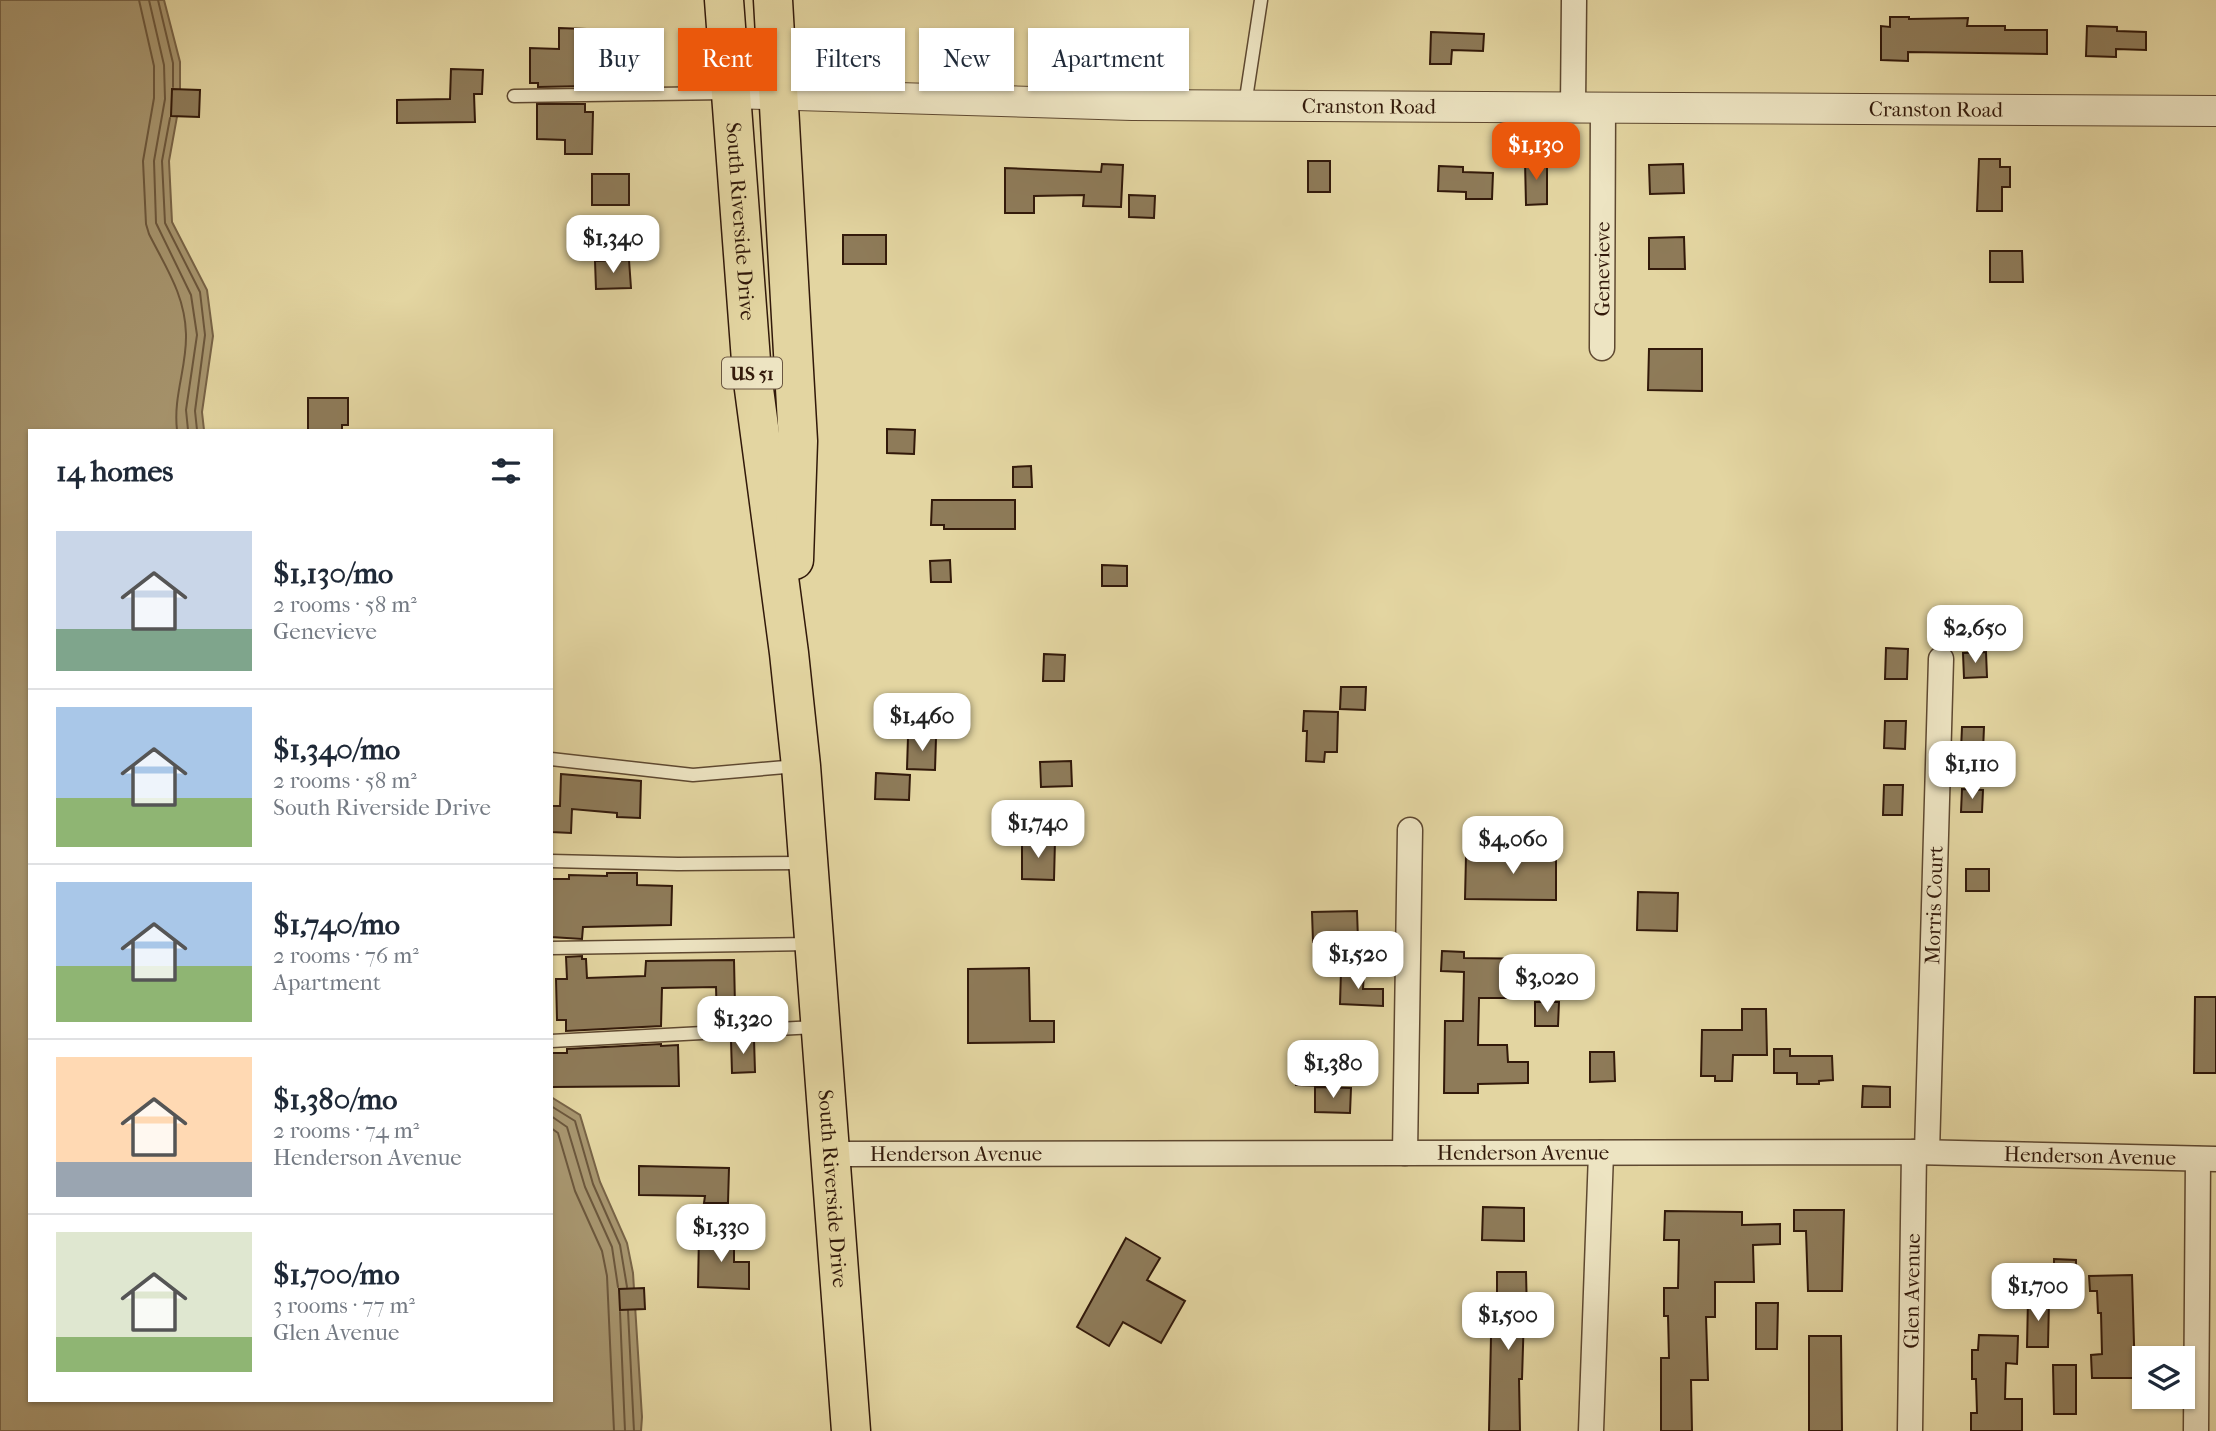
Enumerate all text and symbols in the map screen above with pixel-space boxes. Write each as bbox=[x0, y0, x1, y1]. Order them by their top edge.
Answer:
chip: Buy bbox=[574, 28, 664, 91]
chip: Rent bbox=[678, 28, 777, 91]
chip: Filters bbox=[791, 28, 905, 91]
chip: New bbox=[919, 28, 1014, 91]
chip: Apartment bbox=[1028, 28, 1189, 91]
street label: Cranston Road bbox=[1302, 94, 1437, 119]
street label: Cranston Road bbox=[1869, 97, 2004, 122]
street label: South Riverside Drive bbox=[721, 121, 760, 321]
pin: $1,130 bbox=[1479, 122, 1593, 182]
text: $1,130 bbox=[1508, 131, 1564, 158]
pin: $1,340 bbox=[556, 216, 670, 275]
street label: Genevieve bbox=[1590, 222, 1615, 316]
text: $1,340 bbox=[582, 224, 644, 251]
road number: US 51 bbox=[722, 358, 782, 388]
icon: filters bbox=[487, 452, 525, 490]
text: 14 homes bbox=[56, 454, 173, 489]
text: $1,130/mo bbox=[273, 556, 393, 591]
icon: home bbox=[112, 559, 196, 643]
text: 2 rooms · 58 m² bbox=[273, 591, 417, 618]
pin: $2,650 bbox=[1918, 606, 2032, 665]
text: $2,650 bbox=[1943, 614, 2007, 641]
text: Genevieve bbox=[273, 618, 377, 645]
pin: $1,460 bbox=[865, 694, 979, 753]
text: $1,460 bbox=[890, 702, 954, 729]
text: $1,340/mo bbox=[273, 732, 400, 767]
icon: home bbox=[112, 735, 196, 819]
pin: $1,110 bbox=[1915, 742, 2029, 801]
text: $1,110 bbox=[1945, 750, 1999, 777]
text: 2 rooms · 58 m² bbox=[273, 767, 417, 794]
text: South Riverside Drive bbox=[273, 794, 491, 821]
pin: $1,740 bbox=[981, 800, 1095, 860]
text: $1,740 bbox=[1007, 809, 1069, 836]
pin: $4,060 bbox=[1456, 816, 1570, 876]
text: $4,060 bbox=[1478, 825, 1548, 852]
street label: Morris Court bbox=[1920, 845, 1948, 965]
text: $1,740/mo bbox=[273, 907, 400, 942]
icon: home bbox=[112, 910, 196, 994]
pin: $1,520 bbox=[1301, 932, 1415, 991]
text: $1,520 bbox=[1328, 940, 1388, 967]
text: 2 rooms · 76 m² bbox=[273, 942, 419, 969]
pin: $3,020 bbox=[1490, 954, 1604, 1014]
text: $3,020 bbox=[1515, 963, 1579, 990]
text: Apartment bbox=[273, 969, 381, 996]
pin: $1,320 bbox=[686, 996, 800, 1056]
text: $1,320 bbox=[713, 1005, 773, 1032]
pin: $1,380 bbox=[1276, 1040, 1390, 1100]
text: $1,380 bbox=[1303, 1049, 1363, 1076]
text: $1,380/mo bbox=[273, 1082, 398, 1117]
icon: home bbox=[112, 1085, 196, 1169]
street label: South Riverside Drive bbox=[813, 1089, 852, 1289]
text: 2 rooms · 74 m² bbox=[273, 1117, 419, 1144]
street label: Henderson Avenue bbox=[1437, 1141, 1609, 1165]
street label: Henderson Avenue bbox=[870, 1142, 1042, 1166]
street label: Henderson Avenue bbox=[2003, 1142, 2176, 1170]
text: Henderson Avenue bbox=[273, 1144, 462, 1171]
pin: $1,330 bbox=[664, 1204, 778, 1264]
text: $1,330 bbox=[692, 1213, 750, 1240]
street label: Glen Avenue bbox=[1899, 1233, 1925, 1349]
text: $1,700/mo bbox=[273, 1257, 400, 1292]
icon: home bbox=[112, 1260, 196, 1344]
pin: $1,700 bbox=[1981, 1264, 2095, 1323]
text: $1,700 bbox=[2008, 1272, 2068, 1299]
text: 3 rooms · 77 m² bbox=[273, 1292, 415, 1319]
pin: $1,500 bbox=[1451, 1292, 1565, 1352]
text: $1,500 bbox=[1478, 1301, 1538, 1328]
text: Glen Avenue bbox=[273, 1319, 399, 1346]
map controls bbox=[2132, 1346, 2195, 1409]
button: layers bbox=[2132, 1346, 2195, 1409]

